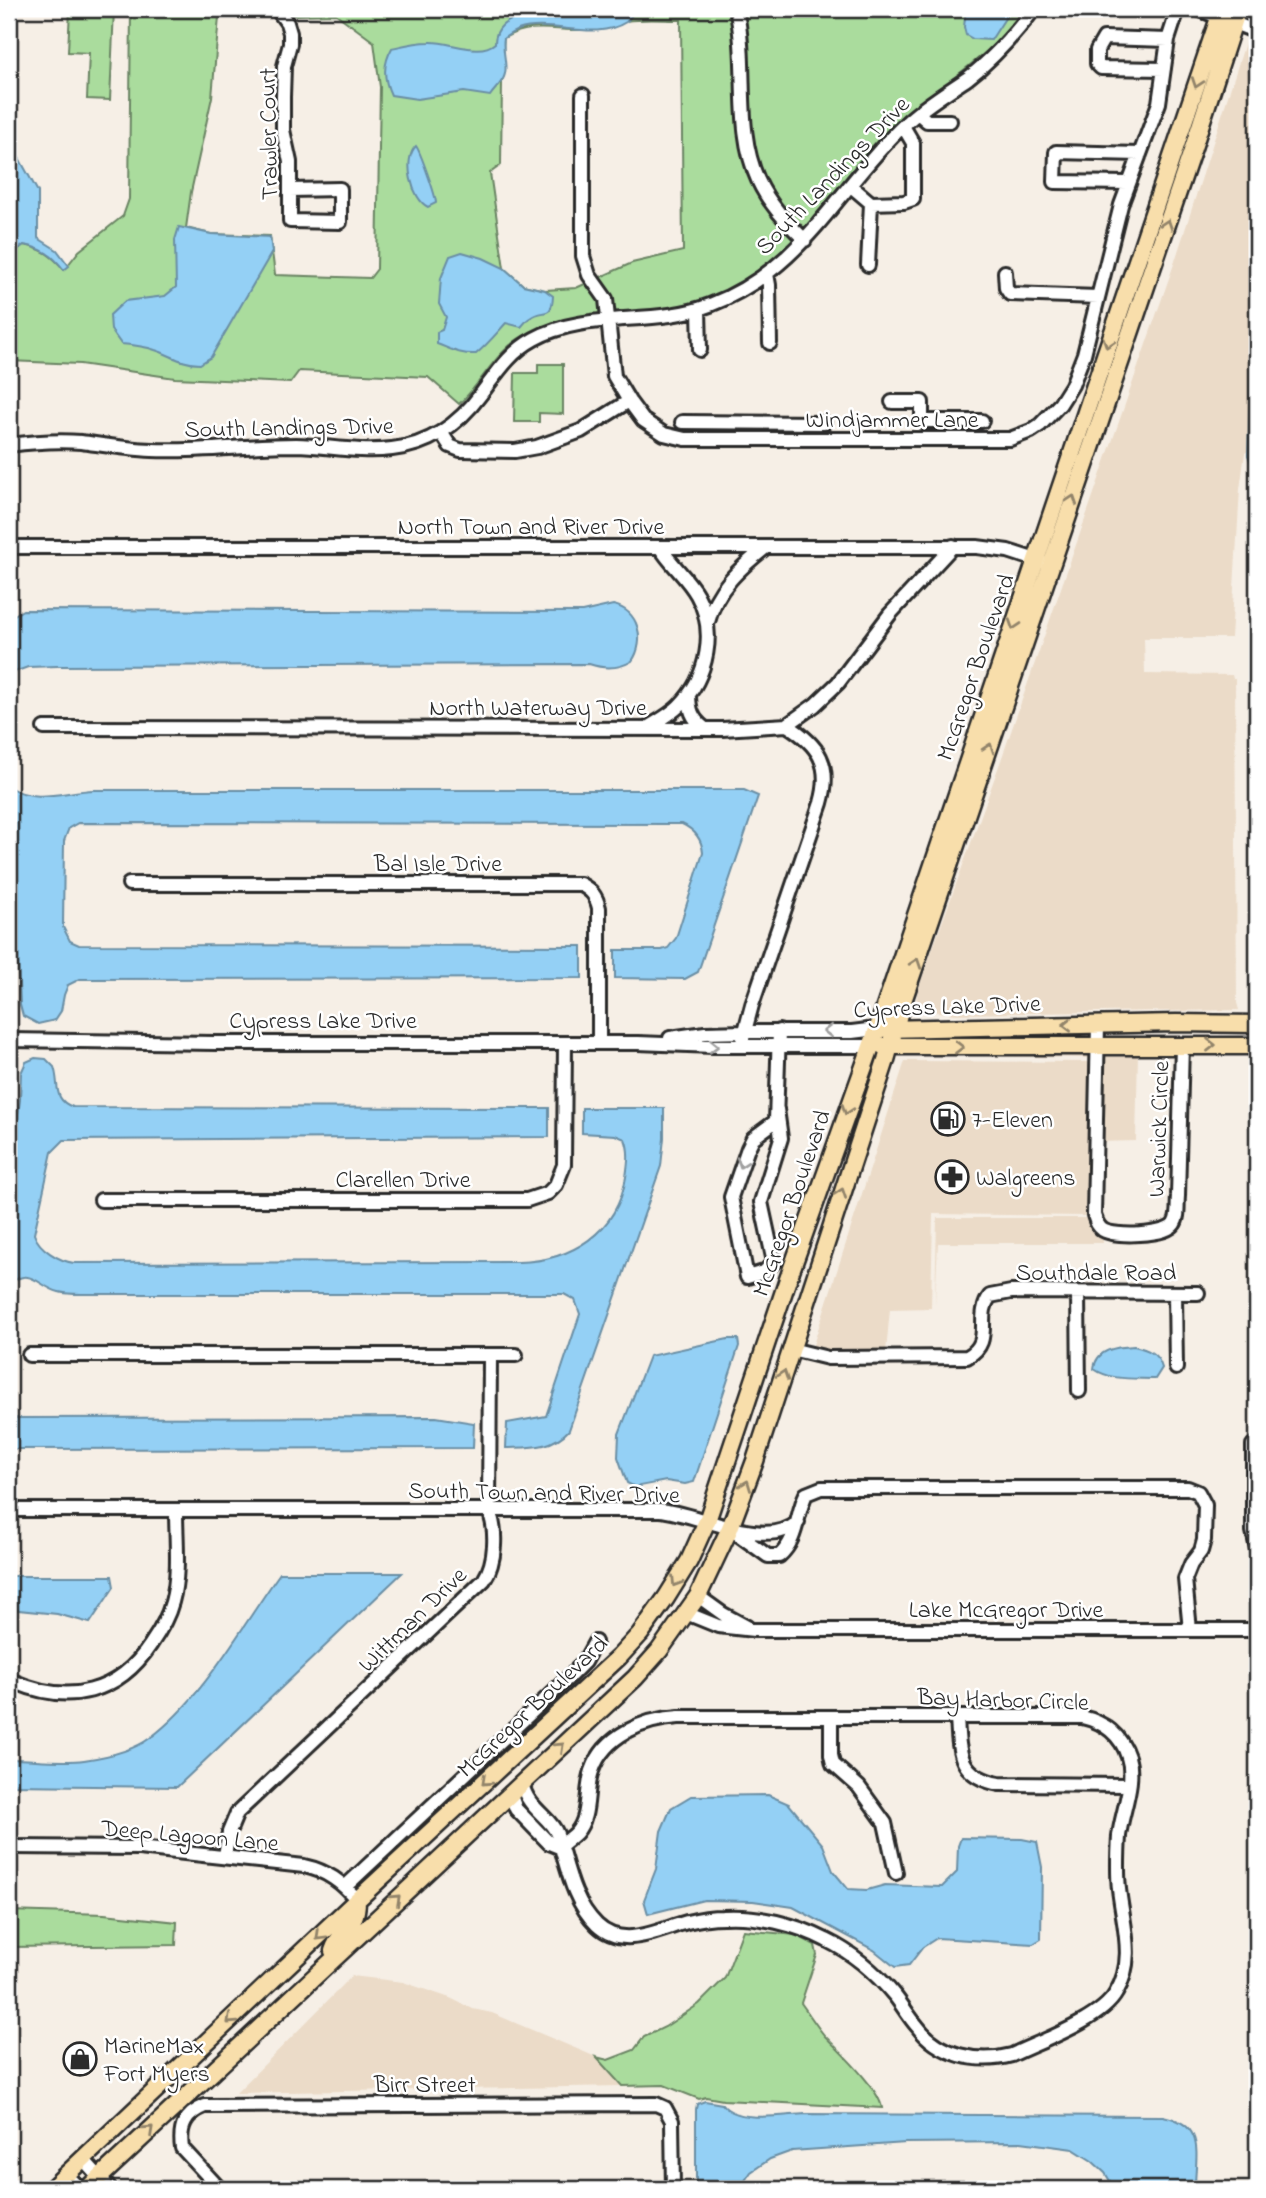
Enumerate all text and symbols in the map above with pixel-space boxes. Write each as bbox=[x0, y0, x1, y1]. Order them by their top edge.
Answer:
street label: Trawler Court bbox=[252, 67, 289, 200]
one-way arrow bbox=[1191, 76, 1205, 88]
street label: South Landings Drive bbox=[748, 89, 919, 264]
one-way arrow bbox=[1159, 218, 1173, 230]
one-way arrow bbox=[1102, 337, 1117, 349]
street label: Windjammer Lane bbox=[805, 404, 979, 439]
street label: South Landings Drive bbox=[184, 410, 394, 449]
one-way arrow bbox=[1064, 495, 1078, 507]
street label: North Town and River Drive bbox=[398, 511, 665, 546]
street label: McGregor Boulevard bbox=[929, 569, 1026, 766]
one-way arrow bbox=[1008, 618, 1022, 630]
street label: North Waterway Drive bbox=[429, 692, 647, 728]
one-way arrow bbox=[981, 742, 995, 754]
street label: Bal Isle Drive bbox=[373, 848, 502, 883]
one-way arrow bbox=[908, 958, 922, 970]
street label: Cypress Lake Drive bbox=[853, 988, 1042, 1030]
street label: Cypress Lake Drive bbox=[229, 1005, 417, 1041]
one-way arrow bbox=[1061, 1017, 1071, 1033]
one-way arrow bbox=[822, 1024, 833, 1039]
one-way arrow bbox=[1206, 1037, 1217, 1053]
one-way arrow bbox=[709, 1038, 720, 1054]
one-way arrow bbox=[954, 1039, 965, 1055]
street label: Warwick Circle bbox=[1141, 1060, 1180, 1198]
fuel station icon: 7-Eleven bbox=[929, 1100, 967, 1138]
one-way arrow bbox=[841, 1104, 855, 1116]
place label: 7-Eleven bbox=[972, 1104, 1053, 1139]
street label: McGregor Boulevard bbox=[745, 1105, 842, 1302]
one-way arrow bbox=[736, 1157, 750, 1169]
pharmacy icon: Walgreens bbox=[933, 1158, 971, 1196]
place label: Walgreens bbox=[976, 1162, 1075, 1197]
street label: Clarellen Drive bbox=[335, 1164, 471, 1199]
one-way arrow bbox=[833, 1187, 848, 1199]
street label: Southdale Road bbox=[1016, 1257, 1177, 1292]
one-way arrow bbox=[774, 1370, 789, 1382]
street label: South Town and River Drive bbox=[408, 1475, 680, 1514]
one-way arrow bbox=[738, 1480, 752, 1492]
street label: Wittman Drive bbox=[351, 1559, 476, 1682]
one-way arrow bbox=[672, 1574, 685, 1587]
street label: Lake McGregor Drive bbox=[909, 1594, 1103, 1629]
street label: McGregor Boulevard bbox=[450, 1628, 617, 1787]
street label: Bay Harbor Circle bbox=[915, 1681, 1090, 1723]
one-way arrow bbox=[552, 1742, 565, 1755]
one-way arrow bbox=[481, 1773, 494, 1785]
street label: Deep Lagoon Lane bbox=[99, 1812, 280, 1863]
one-way arrow bbox=[388, 1895, 401, 1908]
one-way arrow bbox=[315, 1927, 328, 1940]
one-way arrow bbox=[226, 2012, 239, 2025]
place label: MarineMax Fort Myers bbox=[103, 2030, 210, 2094]
shop icon: MarineMax Fort Myers bbox=[61, 2040, 99, 2078]
street label: Birr Street bbox=[373, 2069, 476, 2104]
one-way arrow bbox=[141, 2126, 154, 2139]

